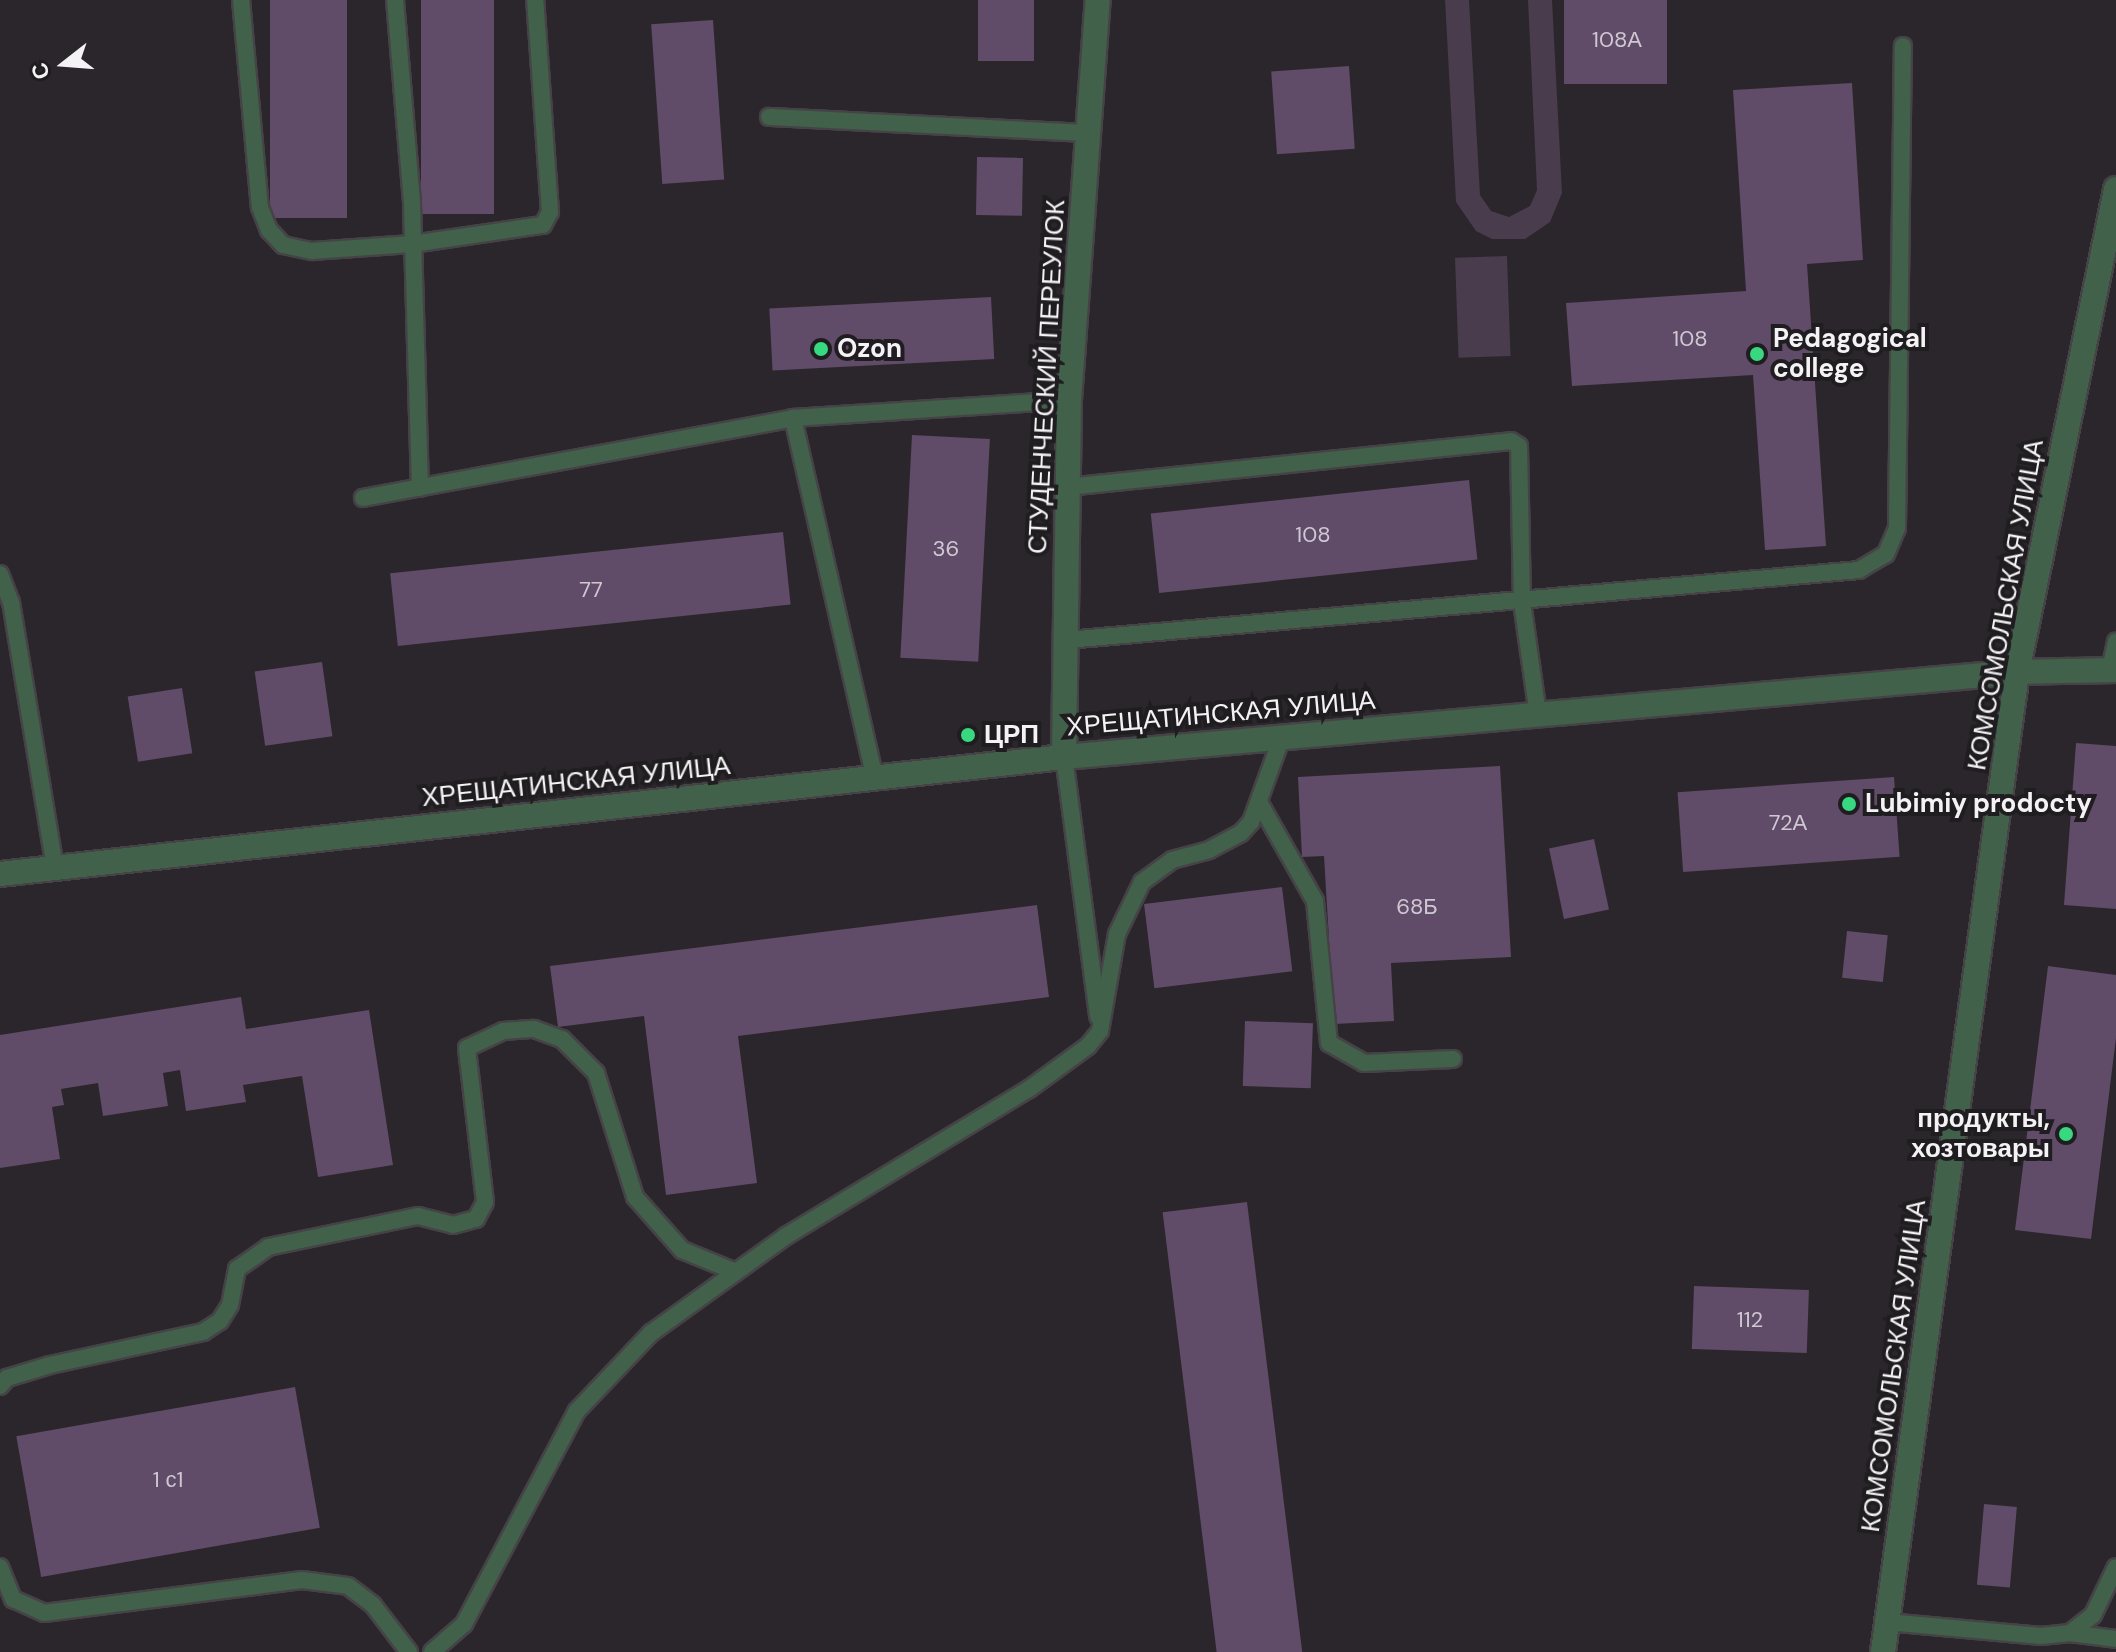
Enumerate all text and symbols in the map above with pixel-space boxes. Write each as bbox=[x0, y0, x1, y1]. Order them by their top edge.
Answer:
north arrow bbox=[24, 24, 104, 104]
house number: 108А bbox=[1592, 27, 1642, 53]
text: С bbox=[24, 59, 57, 83]
street label: СТУДЕНЧЕСКИЙ ПЕРЕУЛОК bbox=[1022, 199, 1072, 555]
place label: Pedagogical college bbox=[1773, 323, 1927, 384]
house number: 108 bbox=[1672, 326, 1708, 352]
place label: Ozon bbox=[837, 333, 902, 365]
marker: Ozon bbox=[812, 340, 830, 358]
marker: Pedagogical college bbox=[1748, 345, 1766, 363]
street label: КОМСОМОЛЬСКАЯ УЛИЦА bbox=[1962, 437, 2050, 773]
house number: 108 bbox=[1295, 522, 1331, 548]
house number: 36 bbox=[933, 536, 959, 562]
house number: 77 bbox=[579, 577, 603, 603]
street label: ХРЕЩАТИНСКАЯ УЛИЦА bbox=[1065, 685, 1377, 743]
place label: ЦРП bbox=[984, 719, 1039, 751]
marker: ЦРП bbox=[959, 726, 977, 744]
street label: ХРЕЩАТИНСКАЯ УЛИЦА bbox=[420, 750, 732, 814]
place label: Lubimiy prodocty bbox=[1865, 788, 2092, 820]
marker: Lubimiy prodocty bbox=[1840, 795, 1858, 813]
house number: 72А bbox=[1769, 810, 1807, 836]
house number: 68Б bbox=[1396, 894, 1438, 920]
place label: продукты, хозтовары bbox=[1911, 1103, 2050, 1164]
marker: продукты, хозтовары bbox=[2057, 1125, 2075, 1143]
street label: КОМСОМОЛЬСКАЯ УЛИЦА bbox=[1855, 1198, 1933, 1534]
house number: 112 bbox=[1737, 1307, 1763, 1333]
house number: 1 с1 bbox=[153, 1467, 183, 1493]

